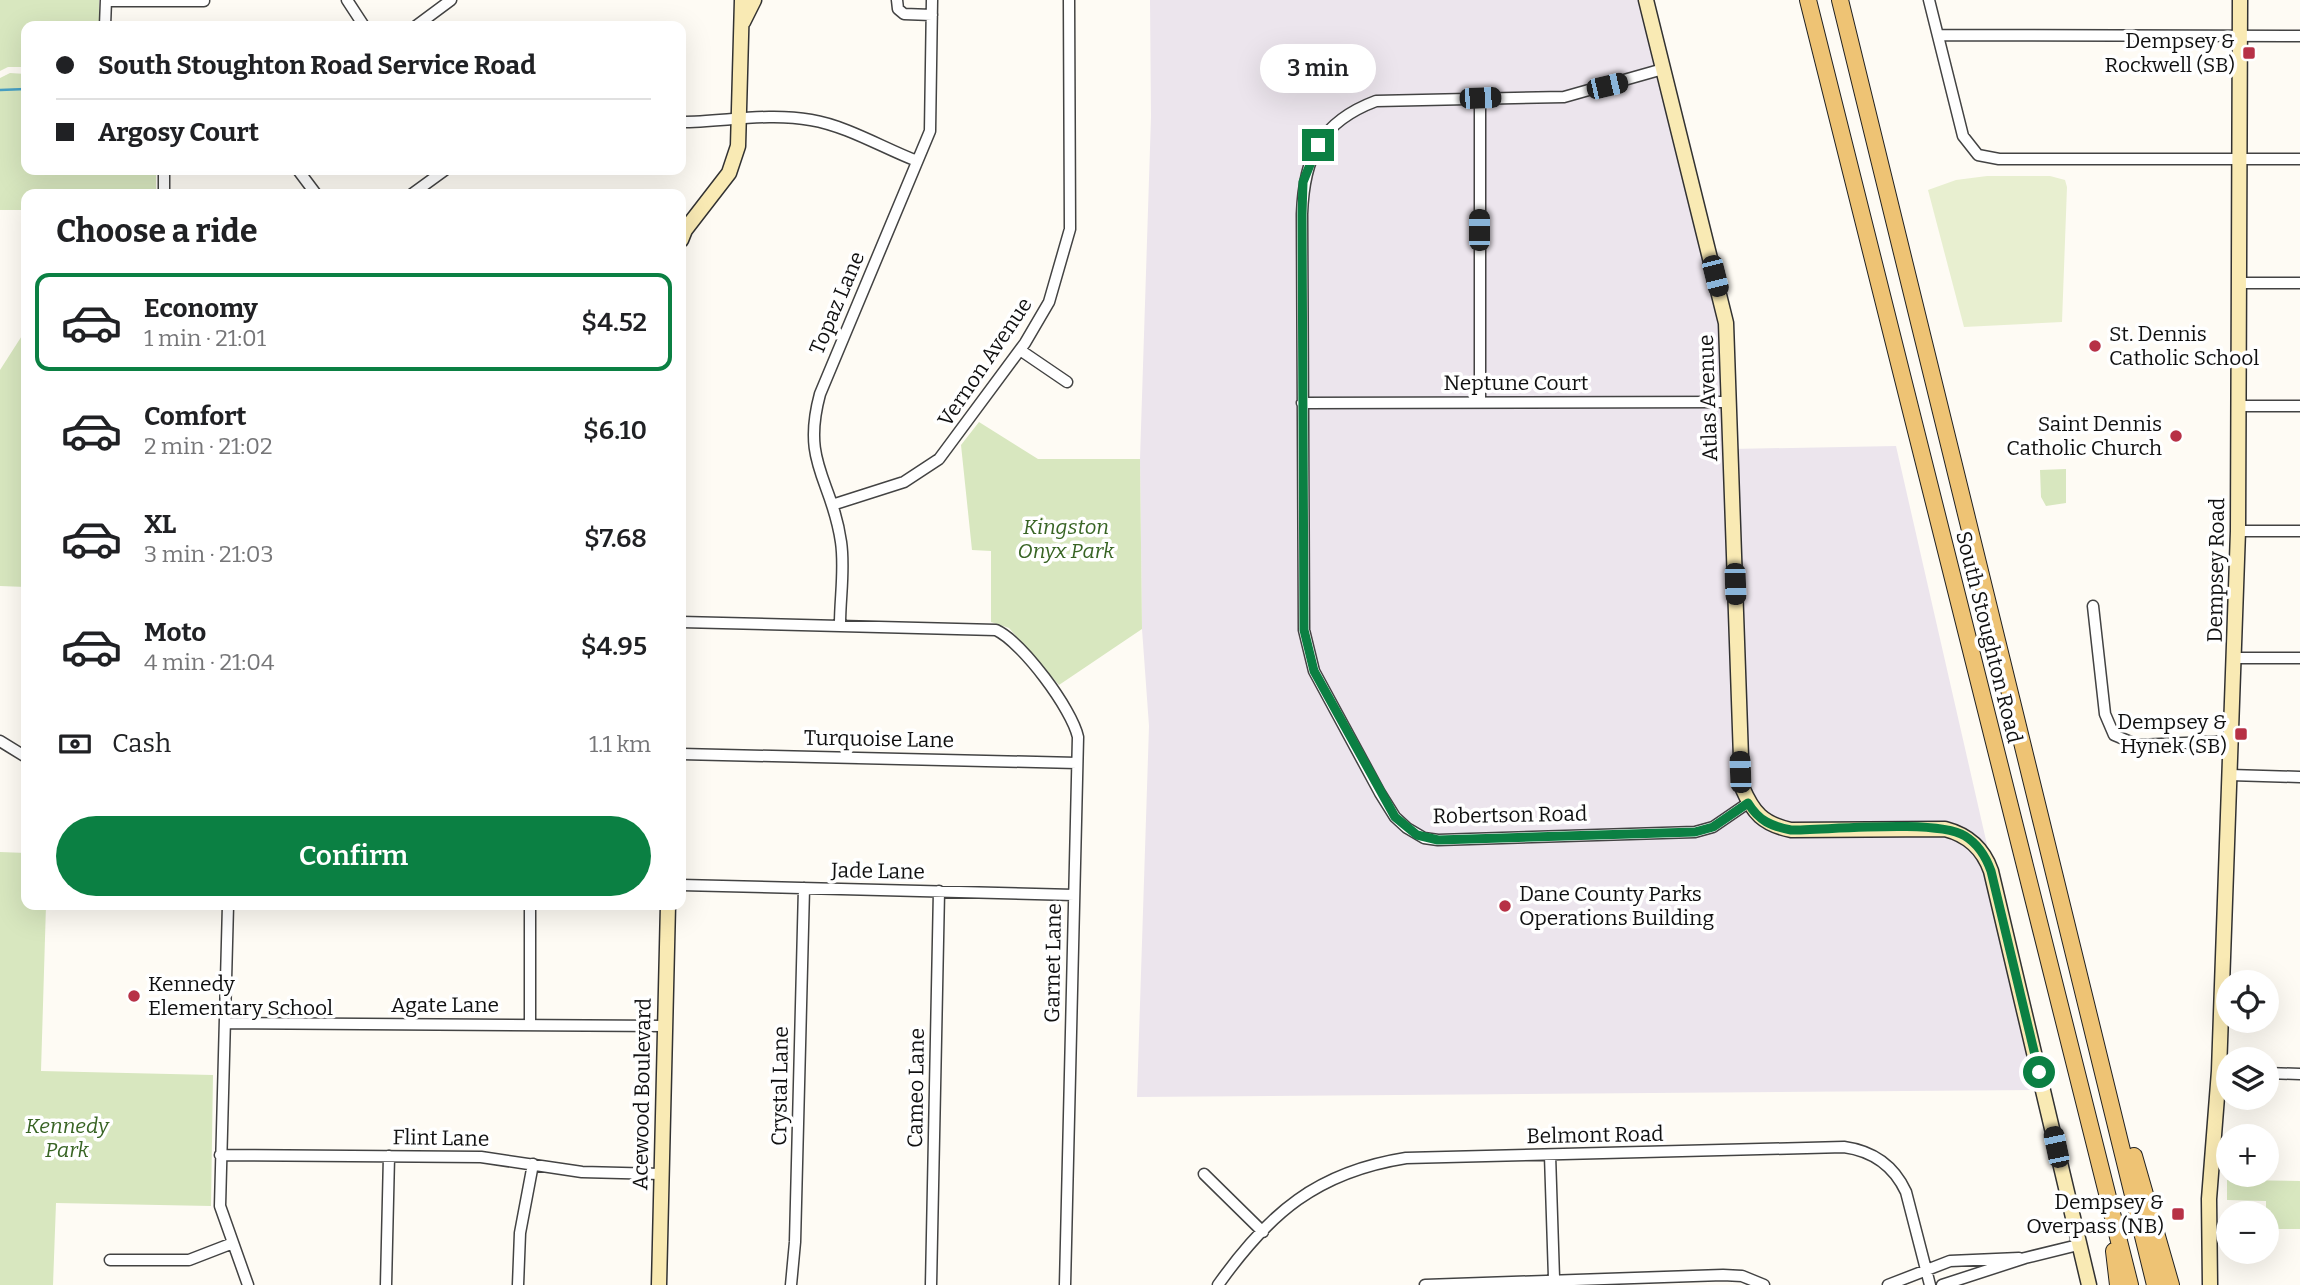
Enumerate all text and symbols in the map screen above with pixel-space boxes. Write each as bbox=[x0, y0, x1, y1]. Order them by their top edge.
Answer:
place label: Dempsey & Rockwell (SB) bbox=[2105, 28, 2235, 78]
callout: 3 min bbox=[1260, 44, 1376, 92]
marker: Dempsey & Rockwell (SB) bbox=[2241, 45, 2257, 61]
text: South Stoughton Road Service Road bbox=[98, 50, 536, 81]
text: 3 min bbox=[1287, 54, 1349, 82]
car bbox=[1585, 71, 1630, 101]
car bbox=[1459, 87, 1502, 109]
text: Argosy Court bbox=[98, 117, 259, 148]
route end bbox=[1302, 129, 1334, 161]
car bbox=[1469, 209, 1490, 251]
text: Choose a ride bbox=[56, 212, 257, 250]
street label: Topaz Lane bbox=[804, 248, 870, 358]
car bbox=[1700, 253, 1731, 299]
icon: car bbox=[60, 291, 123, 354]
street label: Vernon Avenue bbox=[932, 292, 1038, 432]
text: Economy bbox=[144, 293, 258, 324]
text: $4.52 bbox=[581, 307, 647, 338]
place label: St. Dennis Catholic School bbox=[2109, 321, 2259, 371]
text: 1 min · 21:01 bbox=[144, 324, 266, 352]
street label: Atlas Avenue bbox=[1693, 334, 1723, 462]
marker: St. Dennis Catholic School bbox=[2087, 338, 2103, 354]
street label: Neptune Court bbox=[1444, 370, 1589, 396]
icon: car bbox=[60, 399, 123, 462]
text: Comfort bbox=[144, 401, 247, 432]
place label: Saint Dennis Catholic Church bbox=[2006, 411, 2162, 461]
text: $6.10 bbox=[583, 415, 647, 446]
marker: Saint Dennis Catholic Church bbox=[2168, 428, 2184, 444]
text: 2 min · 21:02 bbox=[144, 432, 272, 460]
street label: Dempsey Road bbox=[2202, 497, 2230, 643]
icon: car bbox=[60, 507, 123, 570]
text: XL bbox=[144, 509, 176, 540]
park label: Kingston Onyx Park bbox=[1018, 514, 1115, 564]
text: $7.68 bbox=[584, 523, 647, 554]
street label: South Stoughton Road bbox=[1950, 528, 2028, 746]
text: 3 min · 21:03 bbox=[144, 540, 274, 568]
car bbox=[1724, 563, 1747, 605]
icon: car bbox=[60, 615, 123, 678]
text: Moto bbox=[144, 617, 206, 648]
text: $4.95 bbox=[581, 631, 647, 662]
text: 4 min · 21:04 bbox=[144, 648, 274, 676]
place label: Dempsey & Hynek (SB) bbox=[2117, 709, 2227, 759]
icon: cash bbox=[56, 725, 94, 763]
street label: Turquoise Lane bbox=[804, 725, 954, 753]
marker: Dempsey & Hynek (SB) bbox=[2233, 726, 2249, 742]
text: Cash bbox=[112, 728, 171, 759]
text: 1.1 km bbox=[589, 730, 651, 758]
car bbox=[1729, 751, 1752, 793]
street label: Robertson Road bbox=[1432, 801, 1588, 829]
button: Confirm bbox=[56, 816, 651, 896]
street label: Jade Lane bbox=[830, 857, 925, 885]
place label: Dane County Parks Operations Building bbox=[1519, 881, 1714, 931]
marker: Dane County Parks Operations Building bbox=[1497, 898, 1513, 914]
street label: Garnet Lane bbox=[1039, 903, 1067, 1023]
map controls bbox=[2216, 970, 2279, 1264]
button: locate bbox=[2216, 970, 2279, 1033]
place label: Kennedy Elementary School bbox=[148, 971, 333, 1021]
marker: Kennedy Elementary School bbox=[126, 988, 142, 1004]
street label: Agate Lane bbox=[391, 992, 499, 1018]
street label: Acewood Boulevard bbox=[627, 998, 657, 1190]
street label: Crystal Lane bbox=[766, 1026, 794, 1146]
street label: Cameo Lane bbox=[902, 1028, 930, 1148]
button: layers bbox=[2216, 1047, 2279, 1110]
route start bbox=[2023, 1056, 2055, 1088]
park label: Kennedy Park bbox=[25, 1113, 110, 1163]
street label: Belmont Road bbox=[1526, 1121, 1664, 1149]
street label: Flint Lane bbox=[393, 1124, 489, 1152]
car bbox=[2042, 1124, 2071, 1170]
button: + bbox=[2216, 1124, 2279, 1187]
place label: Dempsey & Overpass (NB) bbox=[2026, 1189, 2164, 1239]
button: − bbox=[2216, 1201, 2279, 1264]
marker: Dempsey & Overpass (NB) bbox=[2170, 1206, 2186, 1222]

